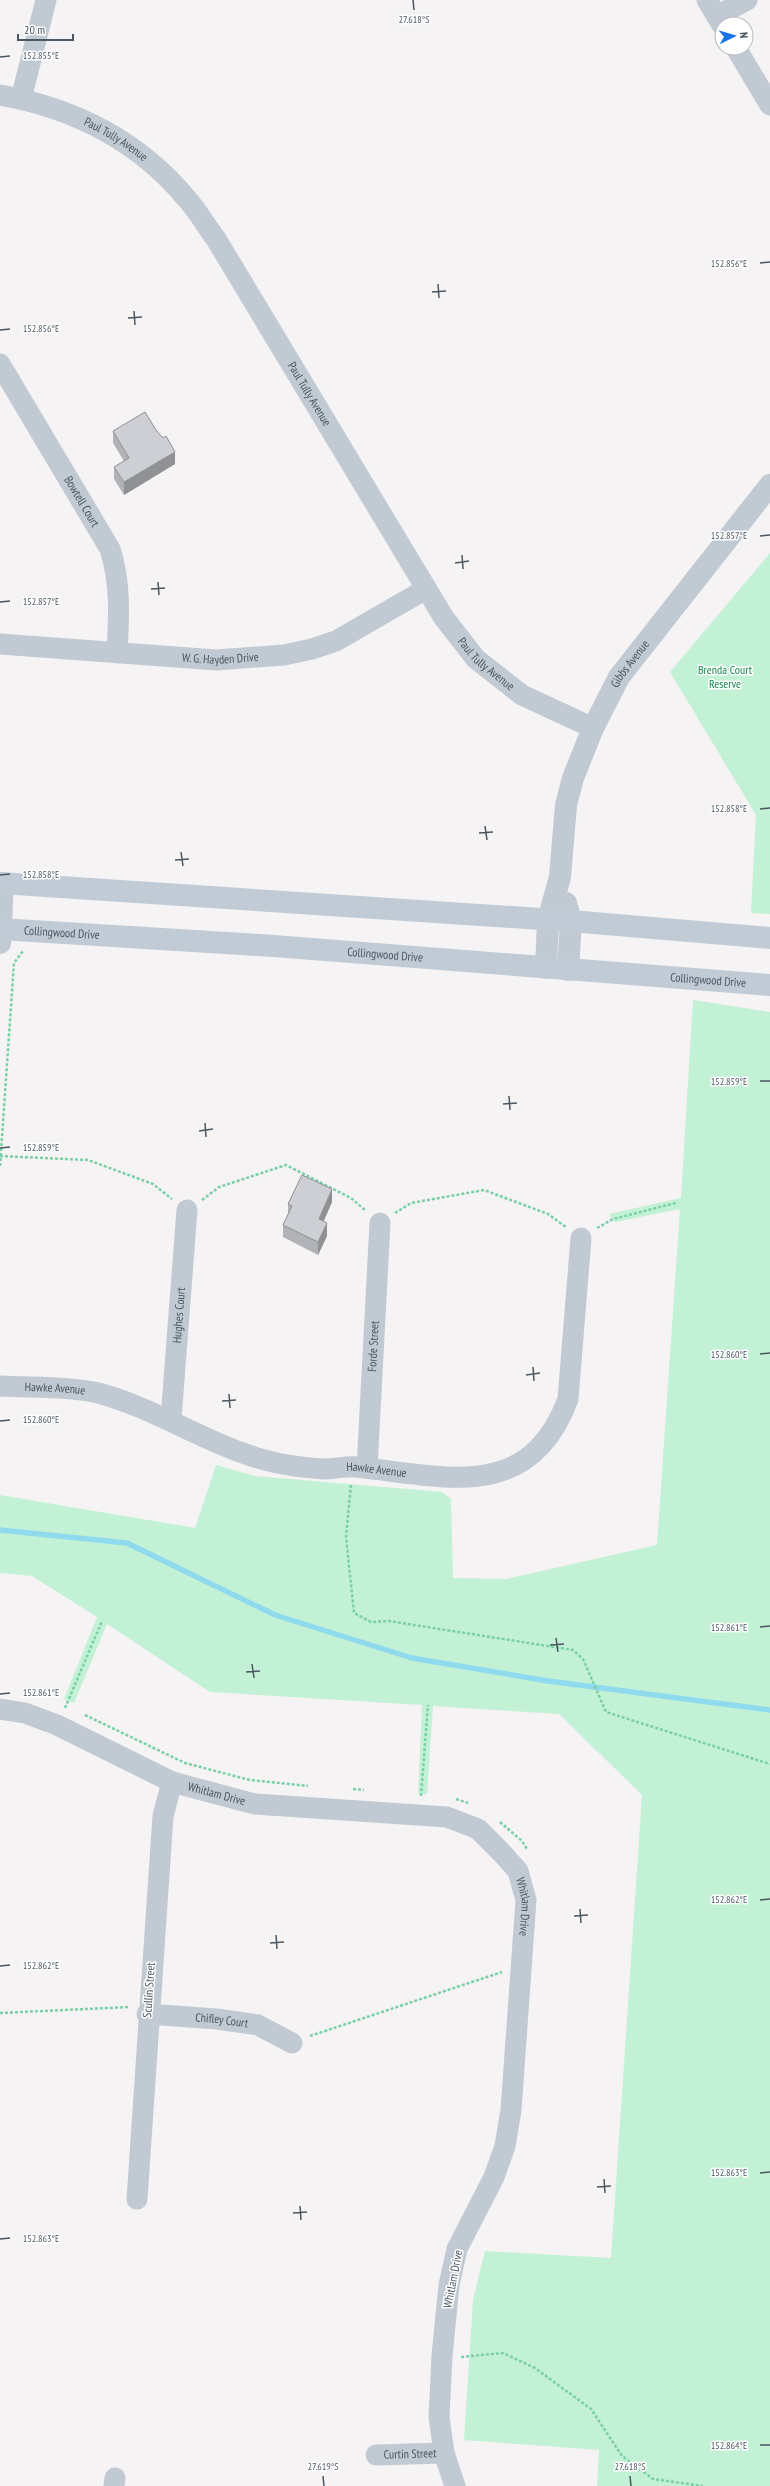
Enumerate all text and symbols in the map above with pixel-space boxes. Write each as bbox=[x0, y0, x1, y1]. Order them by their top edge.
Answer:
text: 27.618°S bbox=[398, 13, 430, 26]
scale bar bbox=[18, 16, 73, 42]
north arrow bbox=[714, 16, 754, 56]
text: 20 m bbox=[24, 22, 45, 37]
text: N bbox=[737, 32, 751, 39]
text: 152.855°E bbox=[23, 49, 59, 62]
street label: Paul Tully Avenue bbox=[82, 114, 151, 164]
text: 152.856°E bbox=[711, 257, 747, 270]
text: 152.856°E bbox=[23, 322, 59, 335]
street label: Paul Tully Avenue bbox=[285, 359, 335, 429]
street label: Bowtell Court bbox=[61, 473, 103, 530]
text: 152.857°E bbox=[711, 529, 747, 542]
text: 152.857°E bbox=[23, 595, 59, 608]
street label: Paul Tully Avenue bbox=[455, 634, 518, 693]
street label: Gibbs Avenue bbox=[607, 637, 652, 690]
street label: W. G. Hayden Drive bbox=[182, 649, 259, 667]
park label: Brenda Court Reserve bbox=[698, 662, 753, 691]
text: 152.858°E bbox=[711, 802, 747, 815]
text: 152.858°E bbox=[23, 868, 59, 881]
street label: Collingwood Drive bbox=[24, 923, 100, 942]
street label: Collingwood Drive bbox=[347, 944, 424, 965]
street label: Collingwood Drive bbox=[670, 969, 747, 990]
text: 152.859°E bbox=[711, 1075, 747, 1088]
text: 152.859°E bbox=[23, 1141, 59, 1154]
street label: Hughes Court bbox=[169, 1286, 188, 1344]
street label: Forde Street bbox=[364, 1320, 382, 1372]
text: 152.860°E bbox=[711, 1348, 747, 1361]
street label: Hawke Avenue bbox=[25, 1379, 86, 1398]
text: 152.860°E bbox=[23, 1413, 59, 1426]
street label: Hawke Avenue bbox=[346, 1459, 408, 1480]
text: 152.861°E bbox=[711, 1621, 747, 1634]
text: 152.861°E bbox=[23, 1686, 59, 1699]
street label: Whitlam Drive bbox=[186, 1779, 247, 1808]
street label: Whitlam Drive bbox=[513, 1876, 534, 1937]
text: 152.862°E bbox=[711, 1893, 747, 1906]
text: 152.862°E bbox=[23, 1959, 59, 1972]
street label: Scullin Street bbox=[139, 1961, 158, 2018]
street label: Chifley Court bbox=[195, 2009, 250, 2031]
text: 152.863°E bbox=[711, 2166, 747, 2179]
text: 152.863°E bbox=[23, 2232, 59, 2245]
street label: Whitlam Drive bbox=[440, 2248, 466, 2309]
text: 152.864°E bbox=[711, 2439, 747, 2452]
street label: Curtin Street bbox=[383, 2445, 437, 2462]
text: 27.619°S bbox=[307, 2460, 339, 2473]
text: 27.618°S bbox=[614, 2460, 646, 2473]

